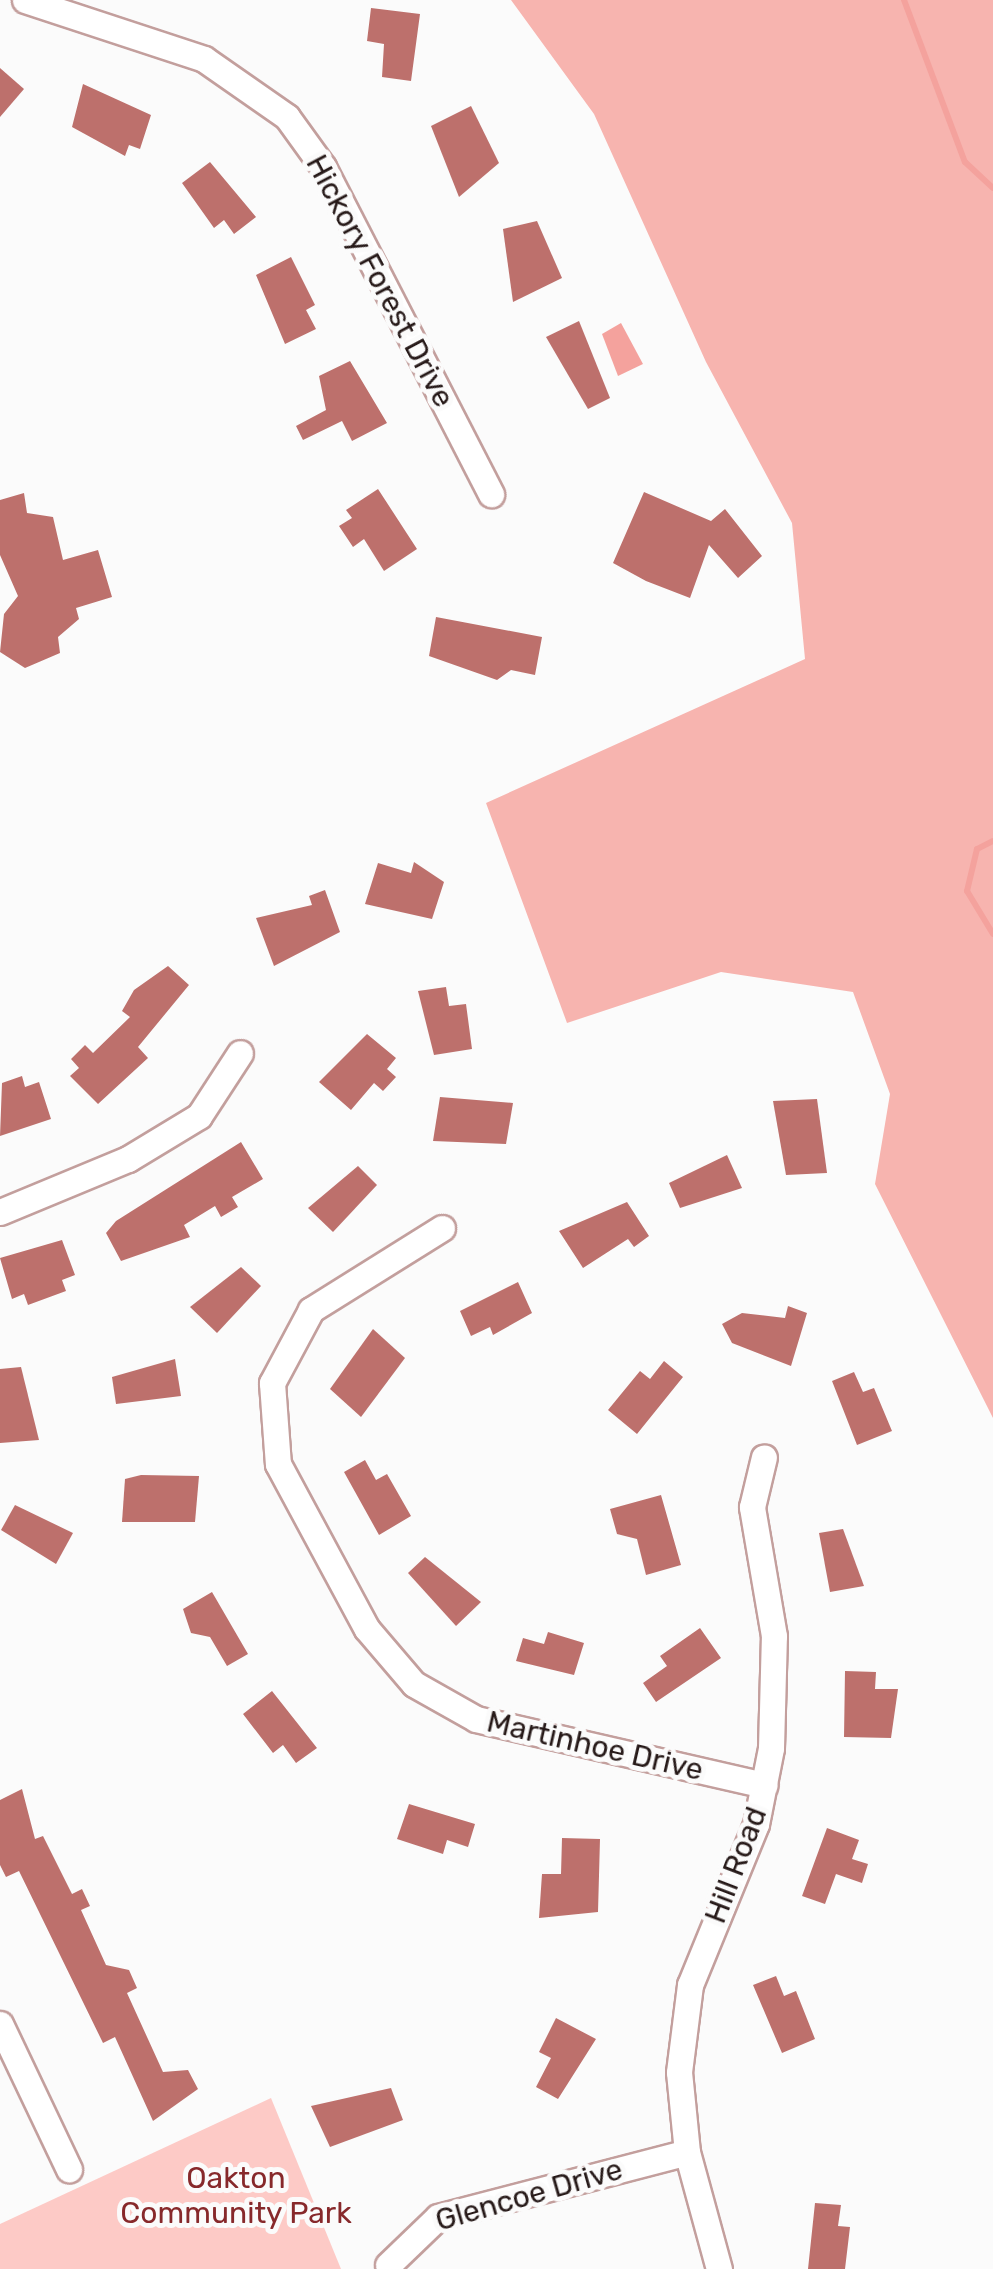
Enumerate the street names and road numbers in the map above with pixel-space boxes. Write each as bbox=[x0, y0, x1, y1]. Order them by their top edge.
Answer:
street label: Hickory Forest Drive bbox=[298, 148, 462, 414]
street label: Martinhoe Drive bbox=[483, 1704, 707, 1788]
street label: Hill Road bbox=[697, 1802, 775, 1928]
street label: Glencoe Drive bbox=[431, 2151, 627, 2239]

